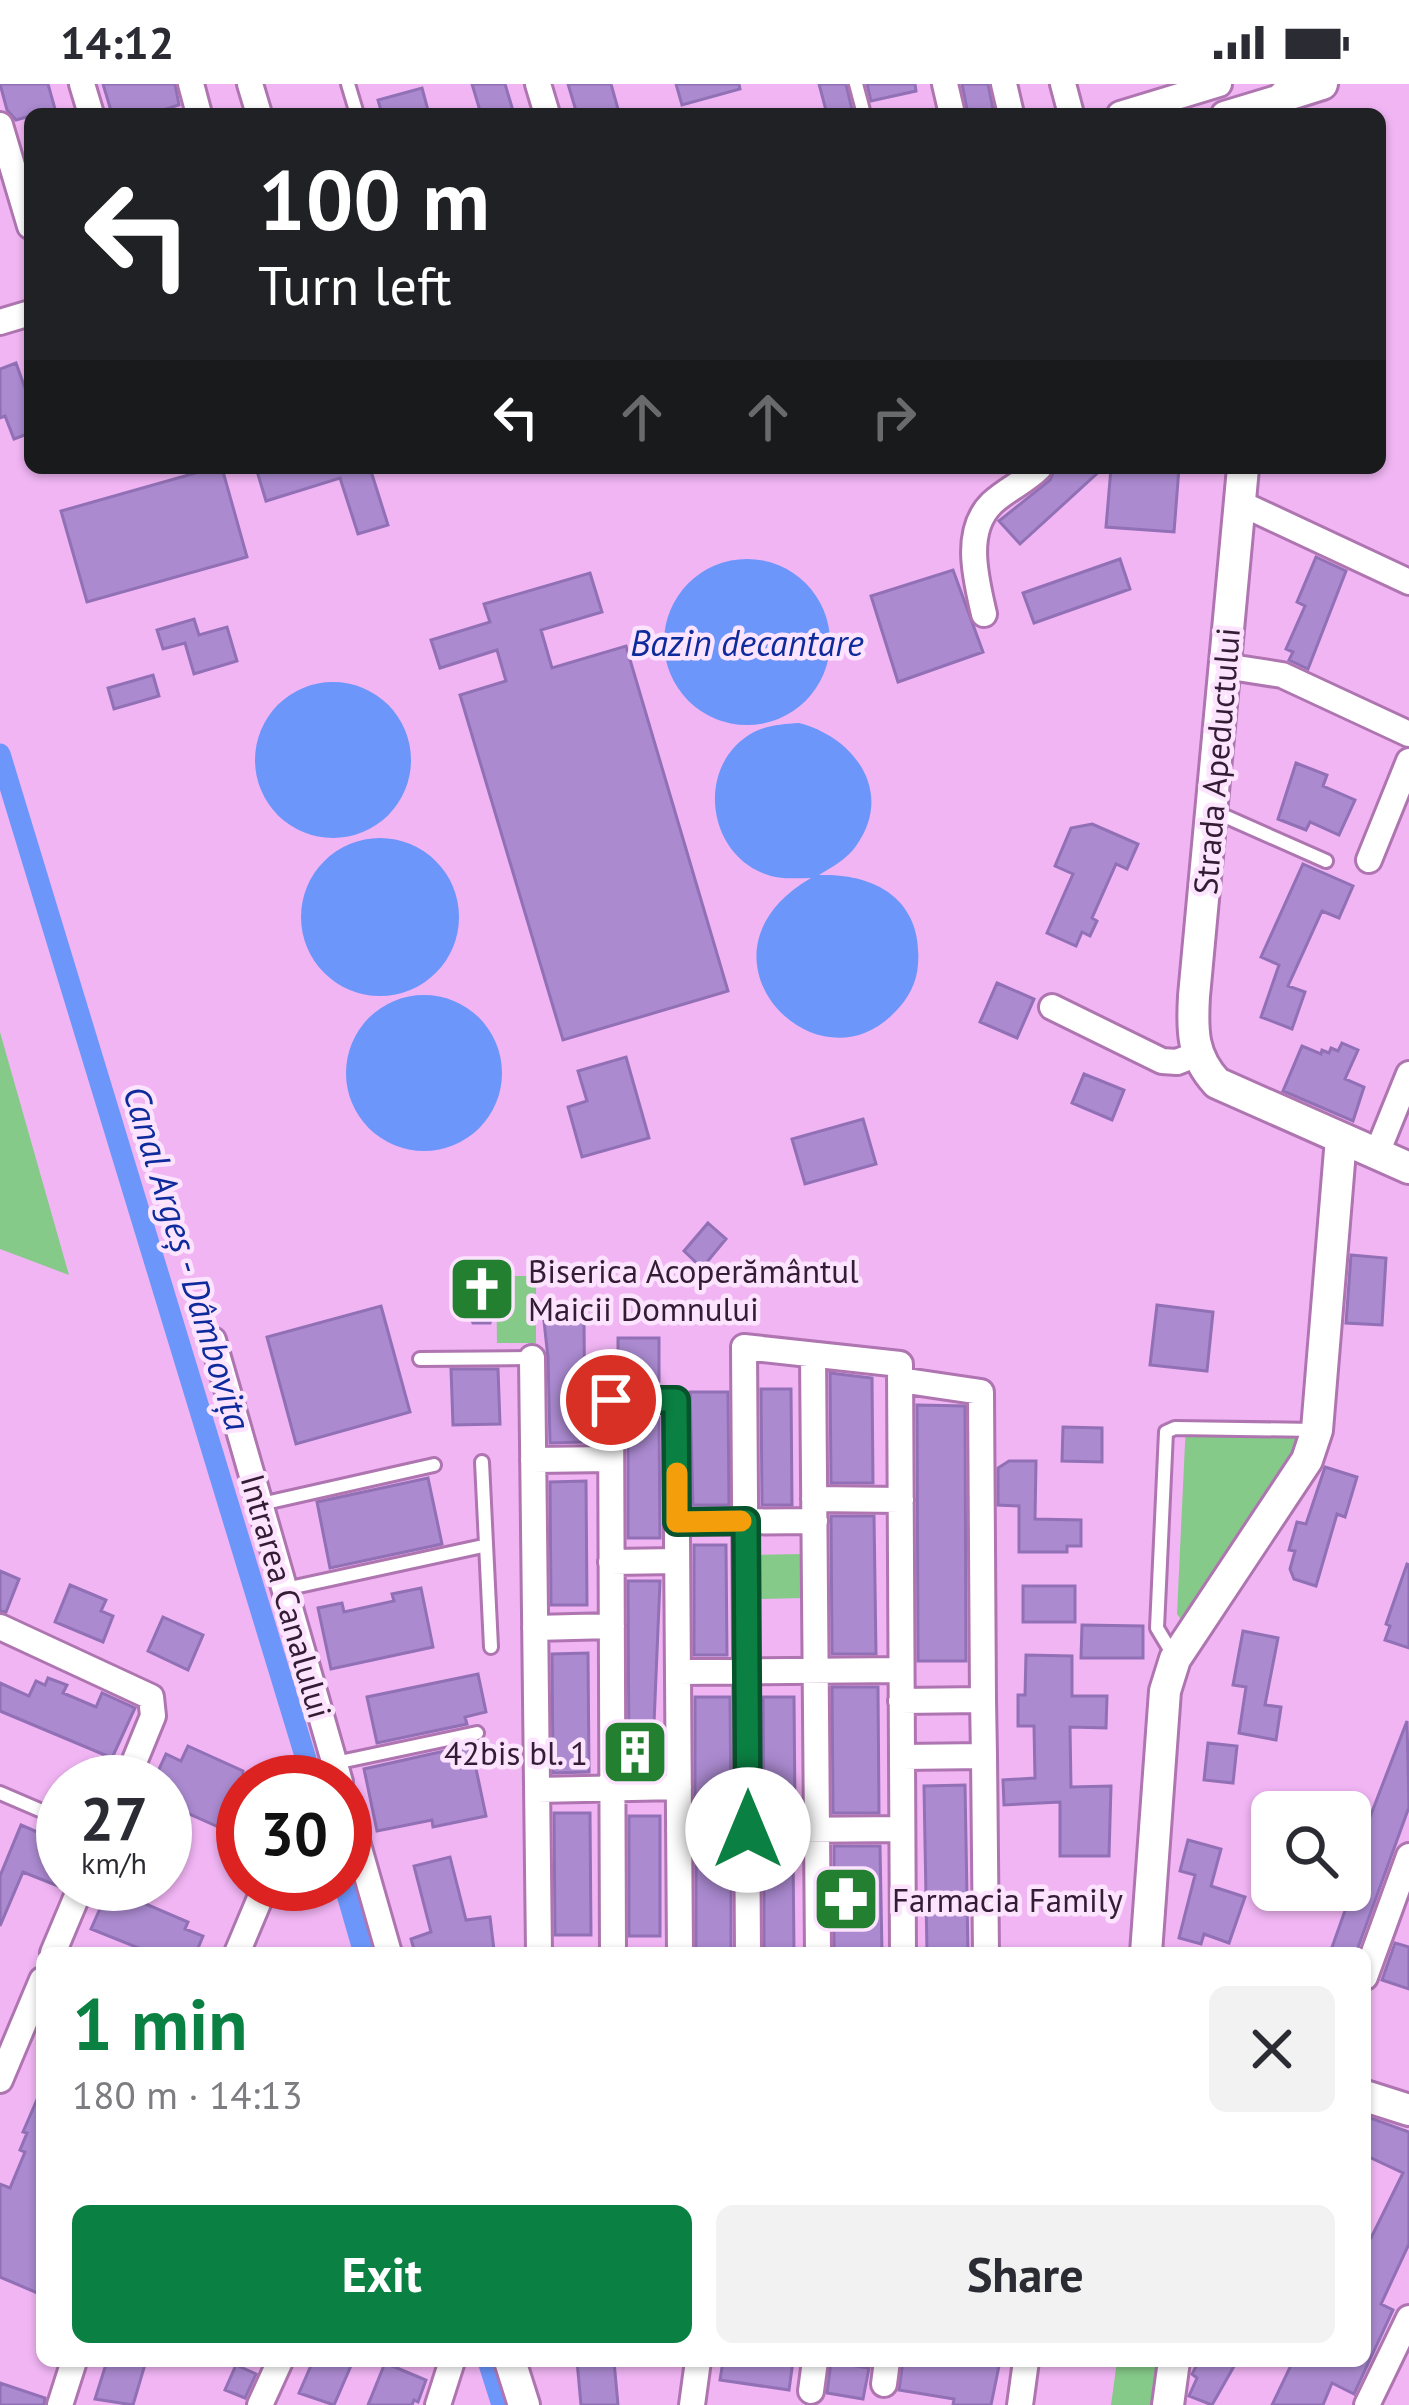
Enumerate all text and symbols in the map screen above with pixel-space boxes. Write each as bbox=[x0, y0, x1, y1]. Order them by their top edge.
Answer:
text: 14:12 bbox=[60, 13, 174, 71]
text: 100 m bbox=[258, 144, 490, 253]
icon: left bbox=[60, 156, 216, 312]
text: Turn left bbox=[258, 250, 452, 320]
icon: left bbox=[483, 384, 549, 450]
icon: ahead bbox=[609, 384, 675, 450]
icon: ahead bbox=[735, 384, 801, 450]
icon: right bbox=[861, 384, 927, 450]
water label: Bazin decantare bbox=[630, 619, 864, 666]
street label: Strada Apeductului bbox=[1183, 626, 1249, 896]
water label: Canal Argeș - Dâmbovița bbox=[113, 1080, 263, 1436]
place label: Biserica Acoperământul Maicii Domnului bbox=[528, 1249, 859, 1330]
church icon: Biserica Acoperământul Maicii Domnului bbox=[447, 1254, 517, 1324]
pin bbox=[560, 1349, 662, 1451]
icon: arrive bbox=[578, 1367, 644, 1433]
street label: Intrarea Canalului bbox=[232, 1469, 342, 1723]
building icon: 42bis bl. 1 bbox=[600, 1717, 670, 1787]
place label: 42bis bl. 1 bbox=[444, 1731, 588, 1774]
speed limit sign: 30 bbox=[216, 1755, 372, 1911]
position arrow bbox=[685, 1767, 811, 1893]
text: 27 bbox=[80, 1779, 148, 1857]
map controls bbox=[1251, 1791, 1371, 1911]
button: search bbox=[1251, 1791, 1371, 1911]
text: km/h bbox=[81, 1843, 147, 1882]
pharmacy icon: Farmacia Family bbox=[811, 1864, 881, 1934]
place label: Farmacia Family bbox=[892, 1878, 1123, 1921]
text: 1 min bbox=[72, 1977, 248, 2070]
button: close bbox=[1209, 1986, 1335, 2112]
text: 180 m · 14:13 bbox=[72, 2069, 303, 2120]
button: Exit bbox=[72, 2205, 692, 2343]
button: Share bbox=[716, 2205, 1335, 2343]

